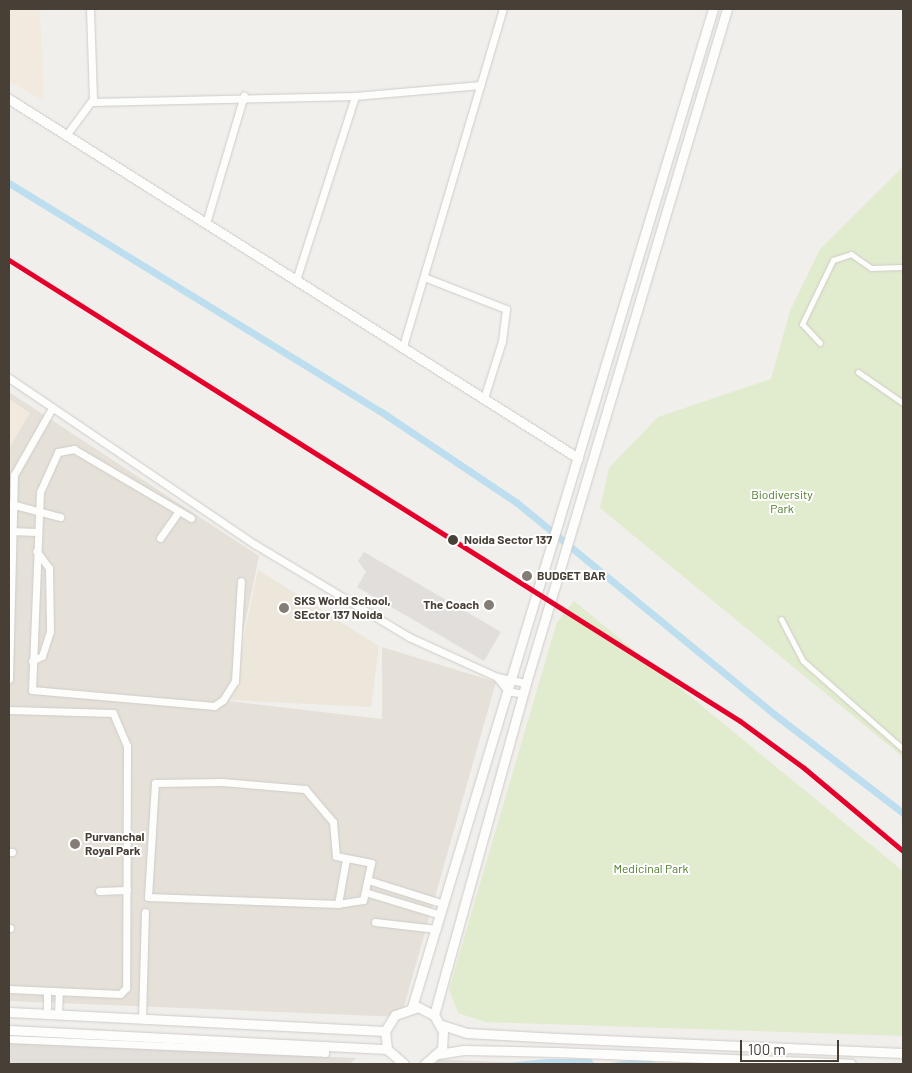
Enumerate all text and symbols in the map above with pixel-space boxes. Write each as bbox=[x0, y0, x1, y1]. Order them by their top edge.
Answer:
park label: Biodiversity Park bbox=[751, 488, 813, 516]
marker: Noida Sector 137 bbox=[446, 533, 460, 547]
place label: Noida Sector 137 bbox=[464, 533, 552, 547]
place label: BUDGET BAR bbox=[537, 569, 606, 583]
marker: BUDGET BAR bbox=[521, 570, 533, 582]
place label: SKS World School, SEctor 137 Noida bbox=[294, 594, 391, 622]
place label: The Coach bbox=[423, 598, 479, 612]
marker: The Coach bbox=[483, 599, 495, 611]
marker: SKS World School, SEctor 137 Noida bbox=[278, 602, 290, 614]
place label: Purvanchal Royal Park bbox=[85, 830, 144, 858]
marker: Purvanchal Royal Park bbox=[69, 838, 81, 850]
park label: Medicinal Park bbox=[613, 862, 689, 876]
scale bar bbox=[742, 1030, 841, 1062]
text: 100 m bbox=[748, 1040, 786, 1058]

